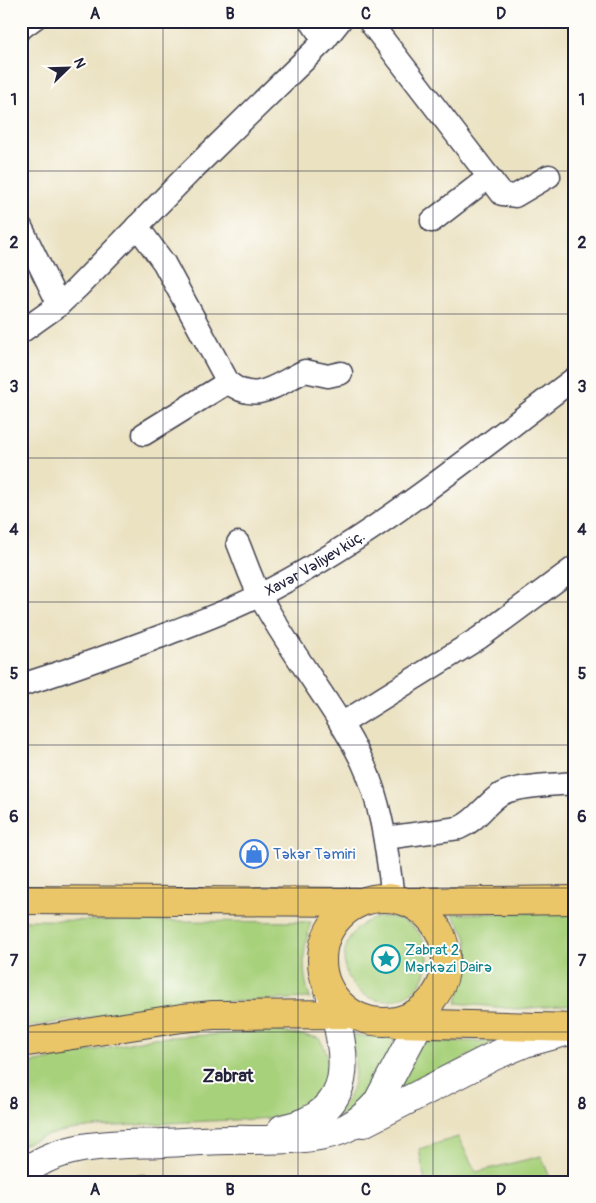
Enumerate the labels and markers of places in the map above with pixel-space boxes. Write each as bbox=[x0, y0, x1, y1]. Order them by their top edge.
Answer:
shop icon: Təkər Təmiri bbox=[239, 839, 269, 869]
place label: Təkər Təmiri bbox=[273, 845, 356, 864]
place label: Zabrat 2 Mərkəzi Dairə bbox=[405, 941, 493, 977]
place icon: Zabrat 2 Mərkəzi Dairə bbox=[371, 944, 401, 974]

